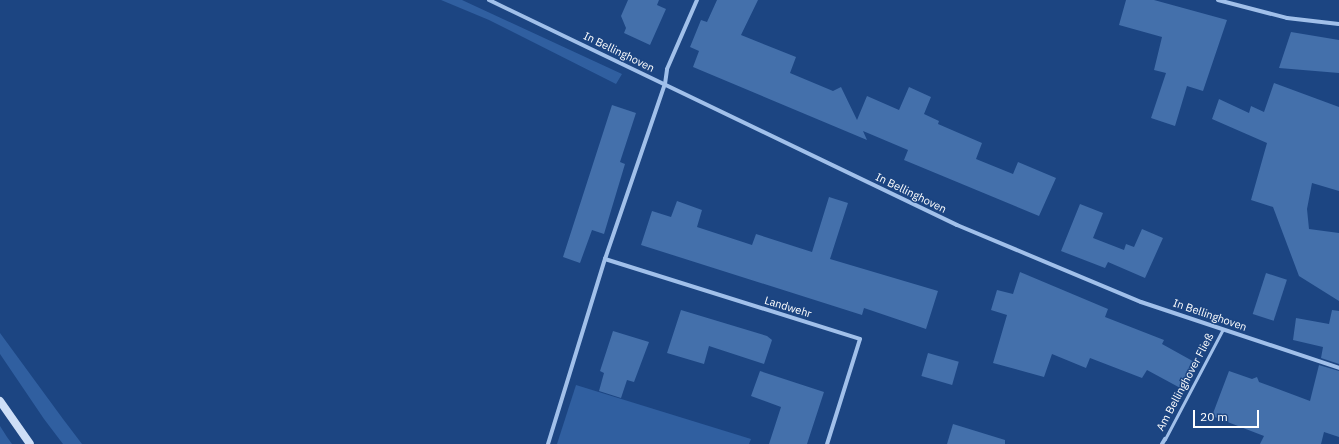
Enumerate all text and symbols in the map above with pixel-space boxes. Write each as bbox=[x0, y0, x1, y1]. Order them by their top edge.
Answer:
street label: In Bellinghoven bbox=[581, 29, 657, 75]
street label: In Bellinghoven bbox=[873, 170, 949, 216]
street label: Landwehr bbox=[763, 294, 813, 320]
street label: In Bellinghoven bbox=[1171, 296, 1249, 334]
street label: Am Bellinghover Fließ bbox=[1154, 331, 1216, 433]
scale bar bbox=[1195, 402, 1261, 428]
text: 20 m bbox=[1200, 409, 1228, 424]

